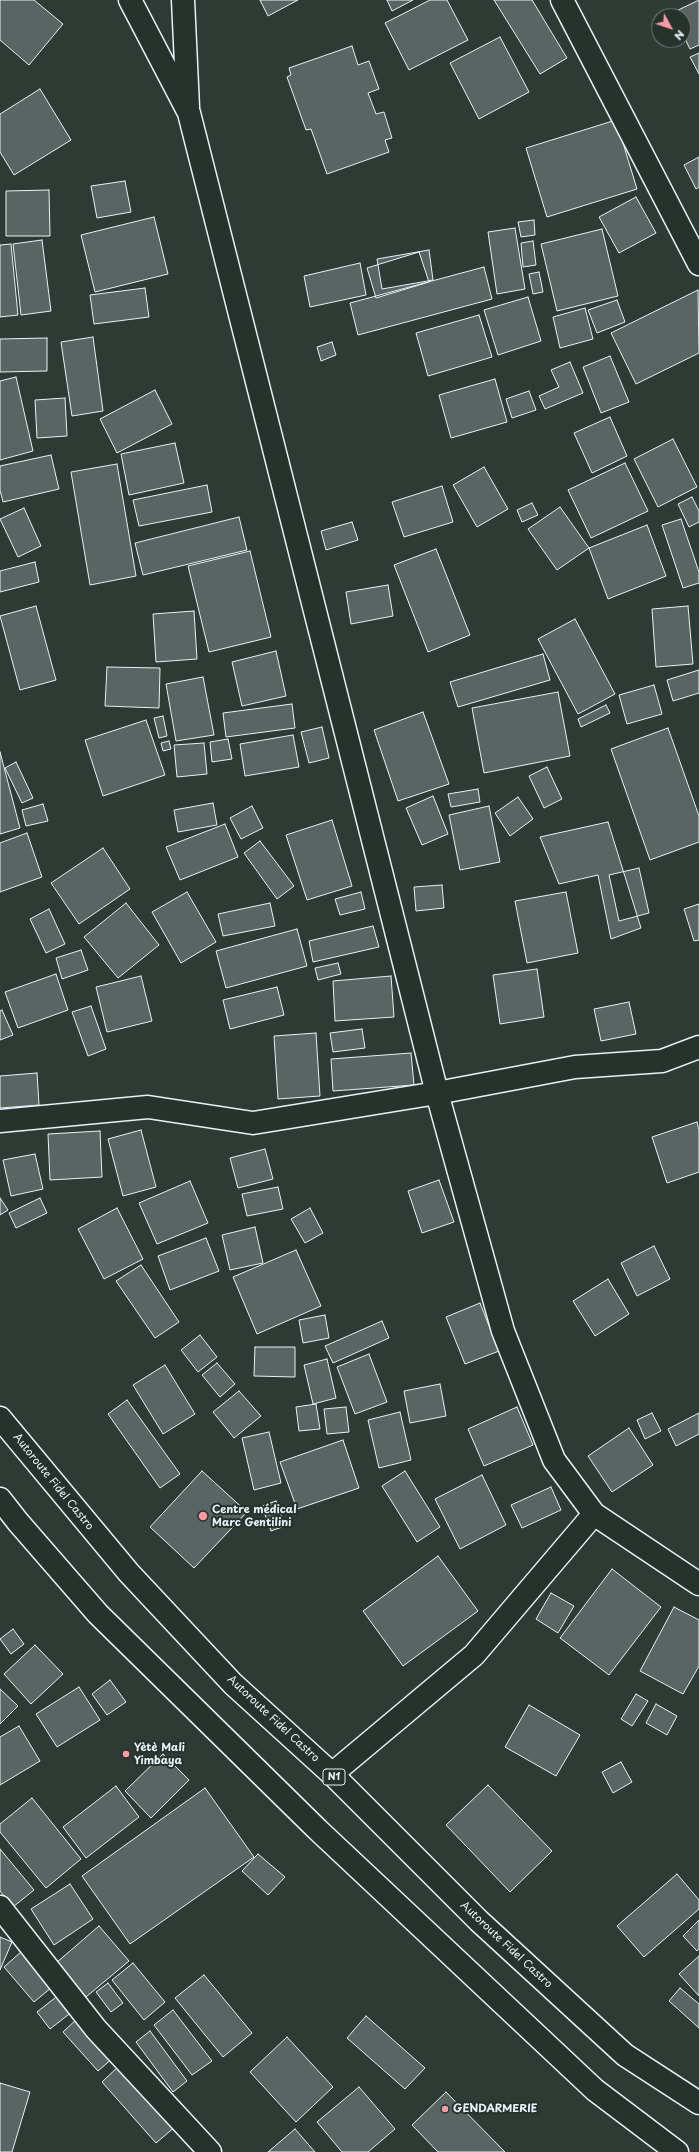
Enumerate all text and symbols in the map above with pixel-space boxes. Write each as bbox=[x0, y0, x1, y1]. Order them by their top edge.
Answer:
north arrow bbox=[651, 8, 691, 48]
text: N bbox=[670, 27, 689, 44]
street label: Autoroute Fidel Castro bbox=[10, 1431, 96, 1533]
place label: Centre médical Marc Gentilini bbox=[212, 1503, 297, 1529]
marker: Centre médical Marc Gentilini bbox=[197, 1510, 209, 1522]
street label: Autoroute Fidel Castro bbox=[224, 1673, 322, 1765]
place label: Yètè Mali Yimbaya bbox=[134, 1741, 185, 1767]
marker: Yètè Mali Yimbaya bbox=[121, 1749, 131, 1759]
road number: N1 bbox=[323, 1769, 345, 1785]
street label: Autoroute Fidel Castro bbox=[457, 1899, 555, 1991]
place label: GENDARMERIE bbox=[453, 2102, 537, 2116]
marker: GENDARMERIE bbox=[440, 2104, 450, 2114]

